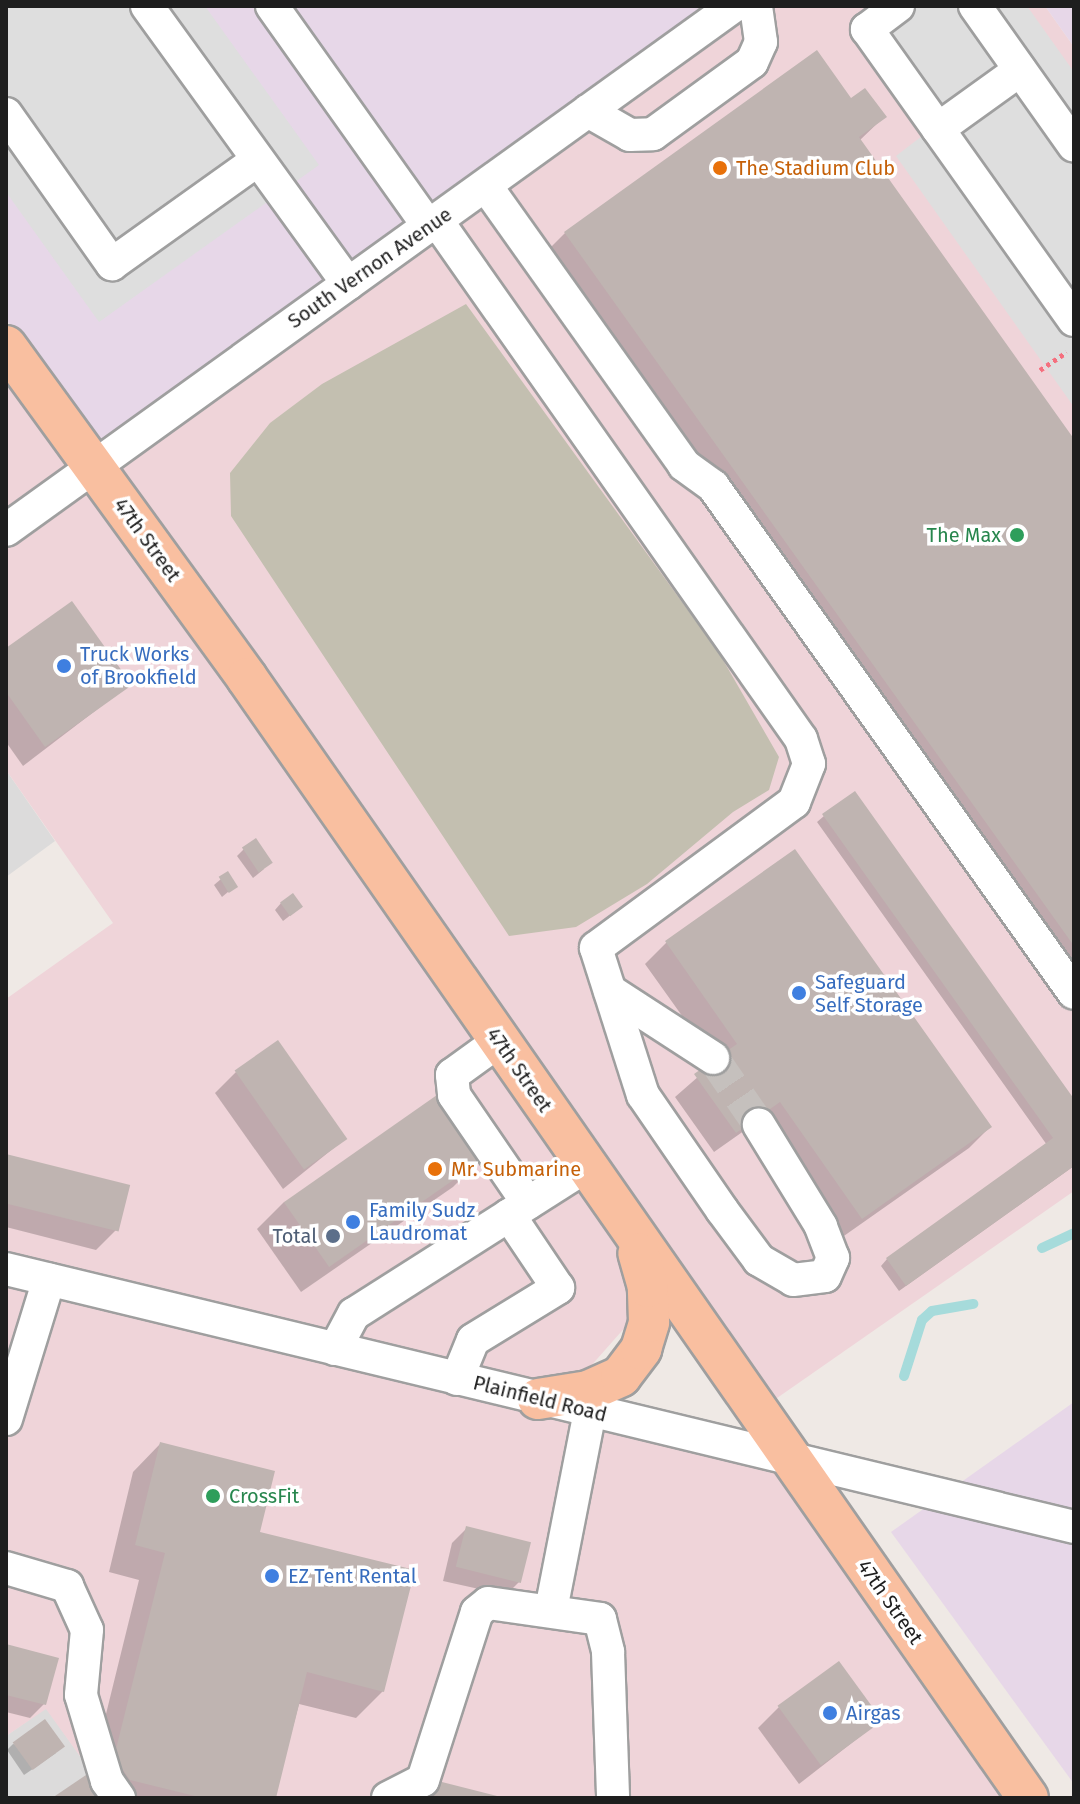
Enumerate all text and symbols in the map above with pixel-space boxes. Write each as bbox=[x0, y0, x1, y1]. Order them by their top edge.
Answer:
place label: The Stadium Club bbox=[736, 156, 895, 180]
marker: The Stadium Club bbox=[711, 159, 729, 177]
street label: South Vernon Avenue bbox=[283, 202, 457, 334]
street label: 47th Street bbox=[109, 493, 185, 587]
place label: The Max bbox=[927, 523, 1001, 547]
marker: The Max bbox=[1008, 526, 1026, 544]
place label: Truck Works of Brookfield bbox=[80, 642, 197, 689]
marker: Truck Works of Brookfield bbox=[55, 657, 73, 675]
place label: Safeguard Self Storage bbox=[815, 970, 923, 1017]
marker: Safeguard Self Storage bbox=[790, 984, 808, 1002]
street label: 47th Street bbox=[481, 1023, 557, 1117]
place label: Mr. Submarine bbox=[451, 1157, 581, 1181]
marker: Mr. Submarine bbox=[426, 1160, 444, 1178]
place label: Family Sudz Laudromat bbox=[369, 1198, 475, 1245]
marker: Family Sudz Laudromat bbox=[344, 1213, 362, 1231]
place label: Total bbox=[272, 1224, 317, 1248]
marker: Total bbox=[324, 1227, 342, 1245]
street label: Plainfield Road bbox=[471, 1371, 609, 1427]
place label: CrossFit bbox=[229, 1484, 299, 1508]
marker: CrossFit bbox=[204, 1487, 222, 1505]
street label: 47th Street bbox=[852, 1555, 928, 1649]
place label: EZ Tent Rental bbox=[288, 1564, 417, 1588]
marker: EZ Tent Rental bbox=[263, 1567, 281, 1585]
place label: Airgas bbox=[846, 1701, 901, 1725]
marker: Airgas bbox=[821, 1704, 839, 1722]

